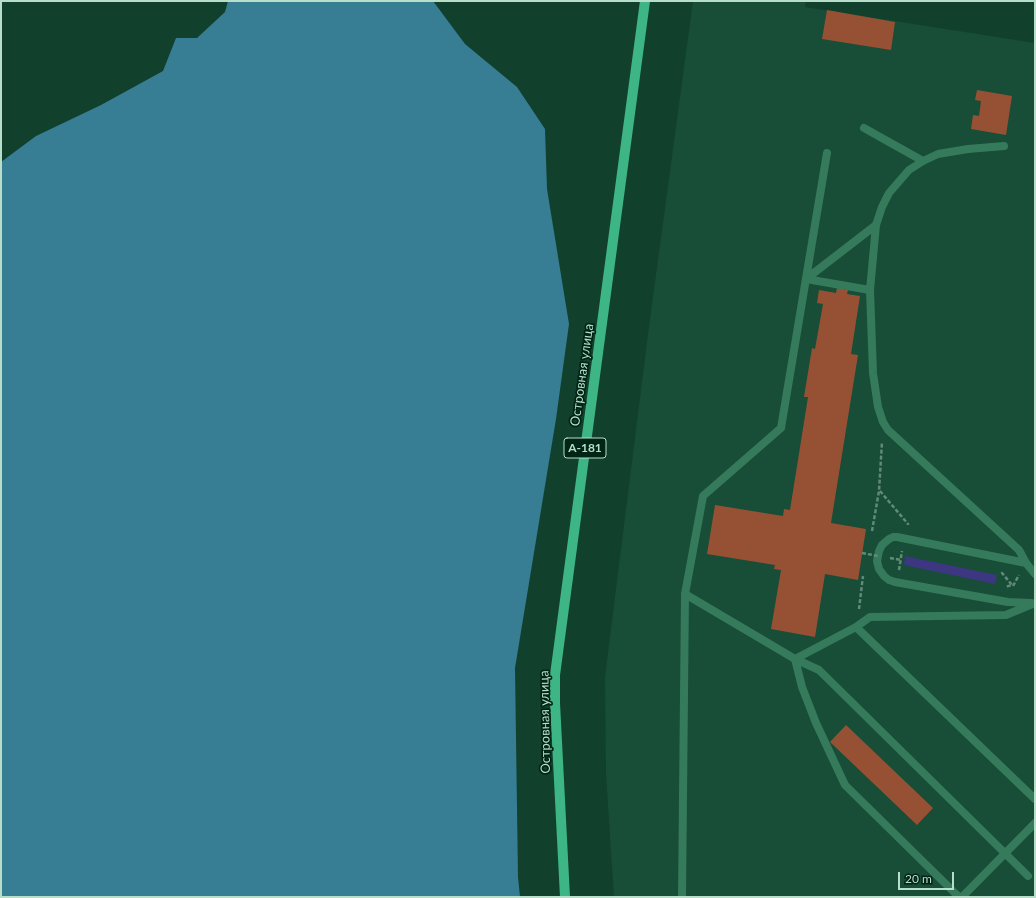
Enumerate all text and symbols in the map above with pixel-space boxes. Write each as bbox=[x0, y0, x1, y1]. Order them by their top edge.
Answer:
street label: Островная улица bbox=[567, 323, 597, 427]
road number: А-181 bbox=[564, 438, 606, 458]
street label: Островная улица bbox=[536, 670, 554, 774]
scale bar bbox=[900, 864, 956, 890]
text: 20 m bbox=[905, 871, 932, 886]

